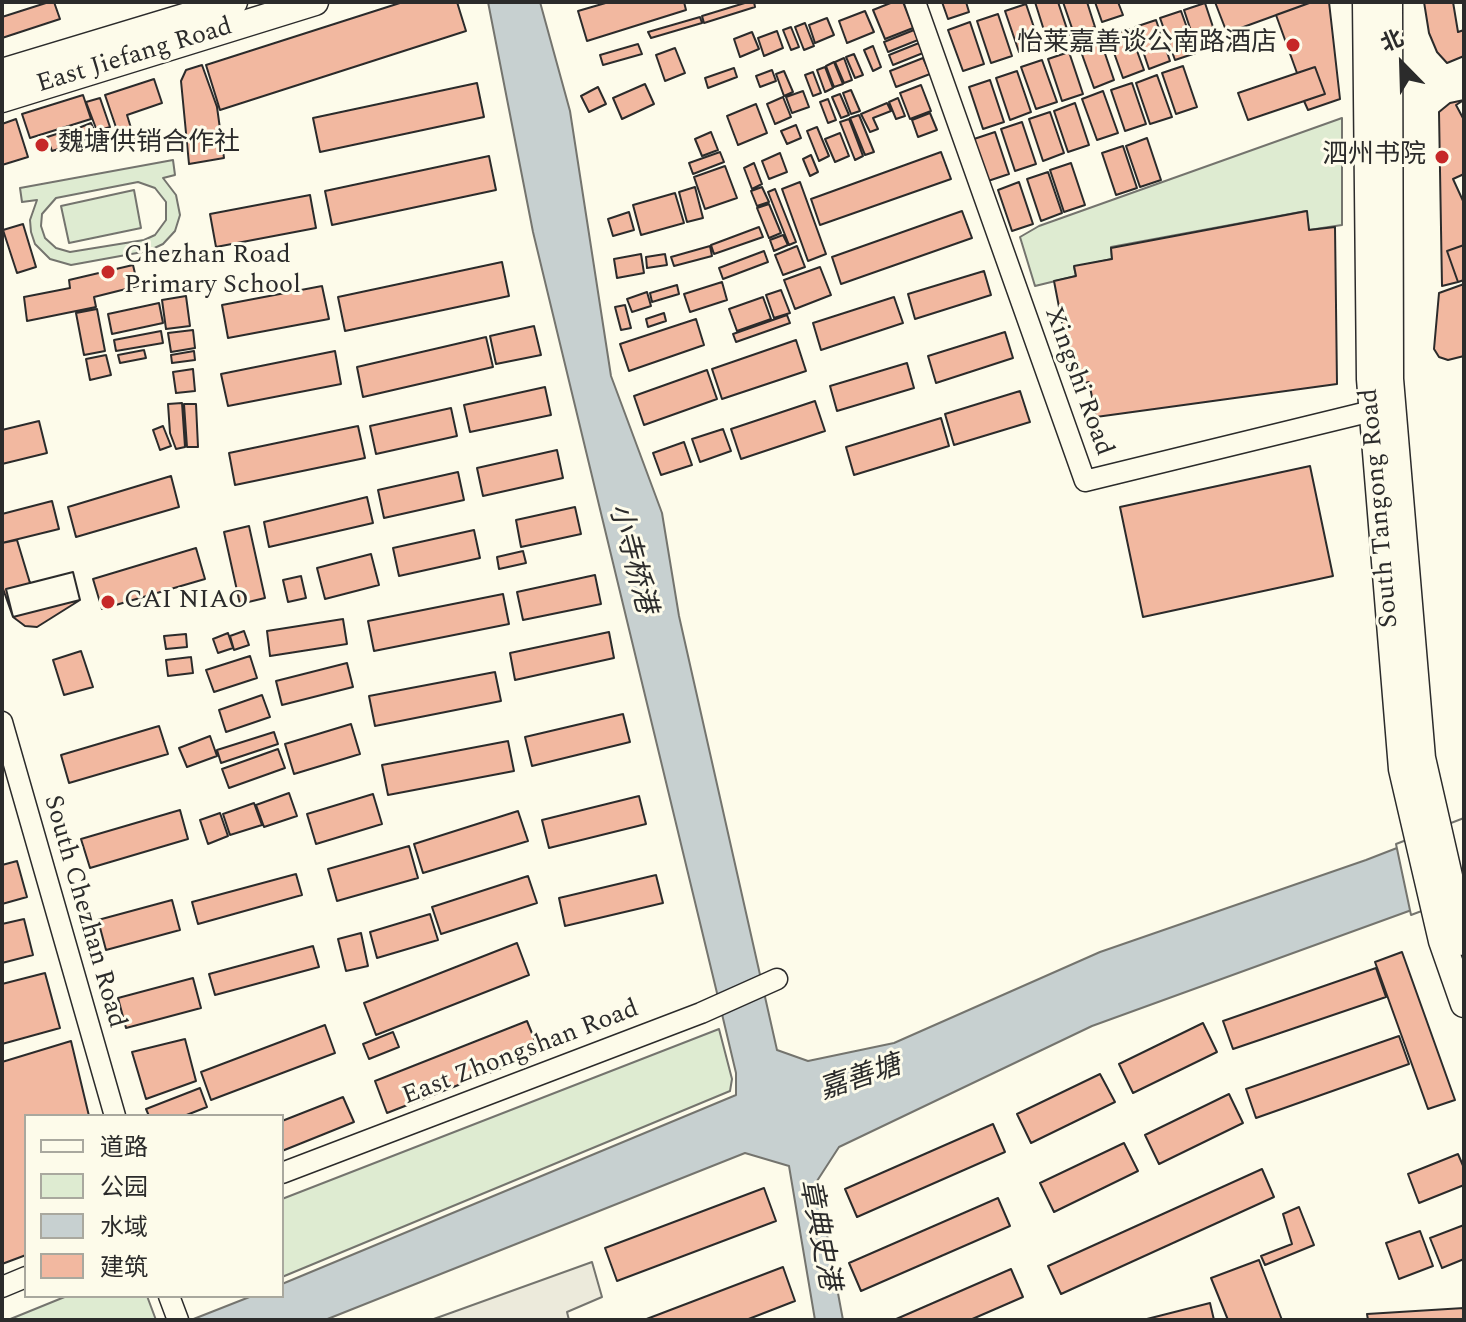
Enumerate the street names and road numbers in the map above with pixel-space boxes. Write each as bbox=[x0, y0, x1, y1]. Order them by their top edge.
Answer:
street label: East Jiefang Road bbox=[33, 12, 237, 102]
street label: Xingshi Road bbox=[1036, 303, 1118, 461]
street label: South Tangong Road bbox=[1355, 387, 1407, 629]
street label: South Chezhan Road bbox=[35, 792, 131, 1032]
street label: East Zhongshan Road bbox=[399, 995, 643, 1113]

